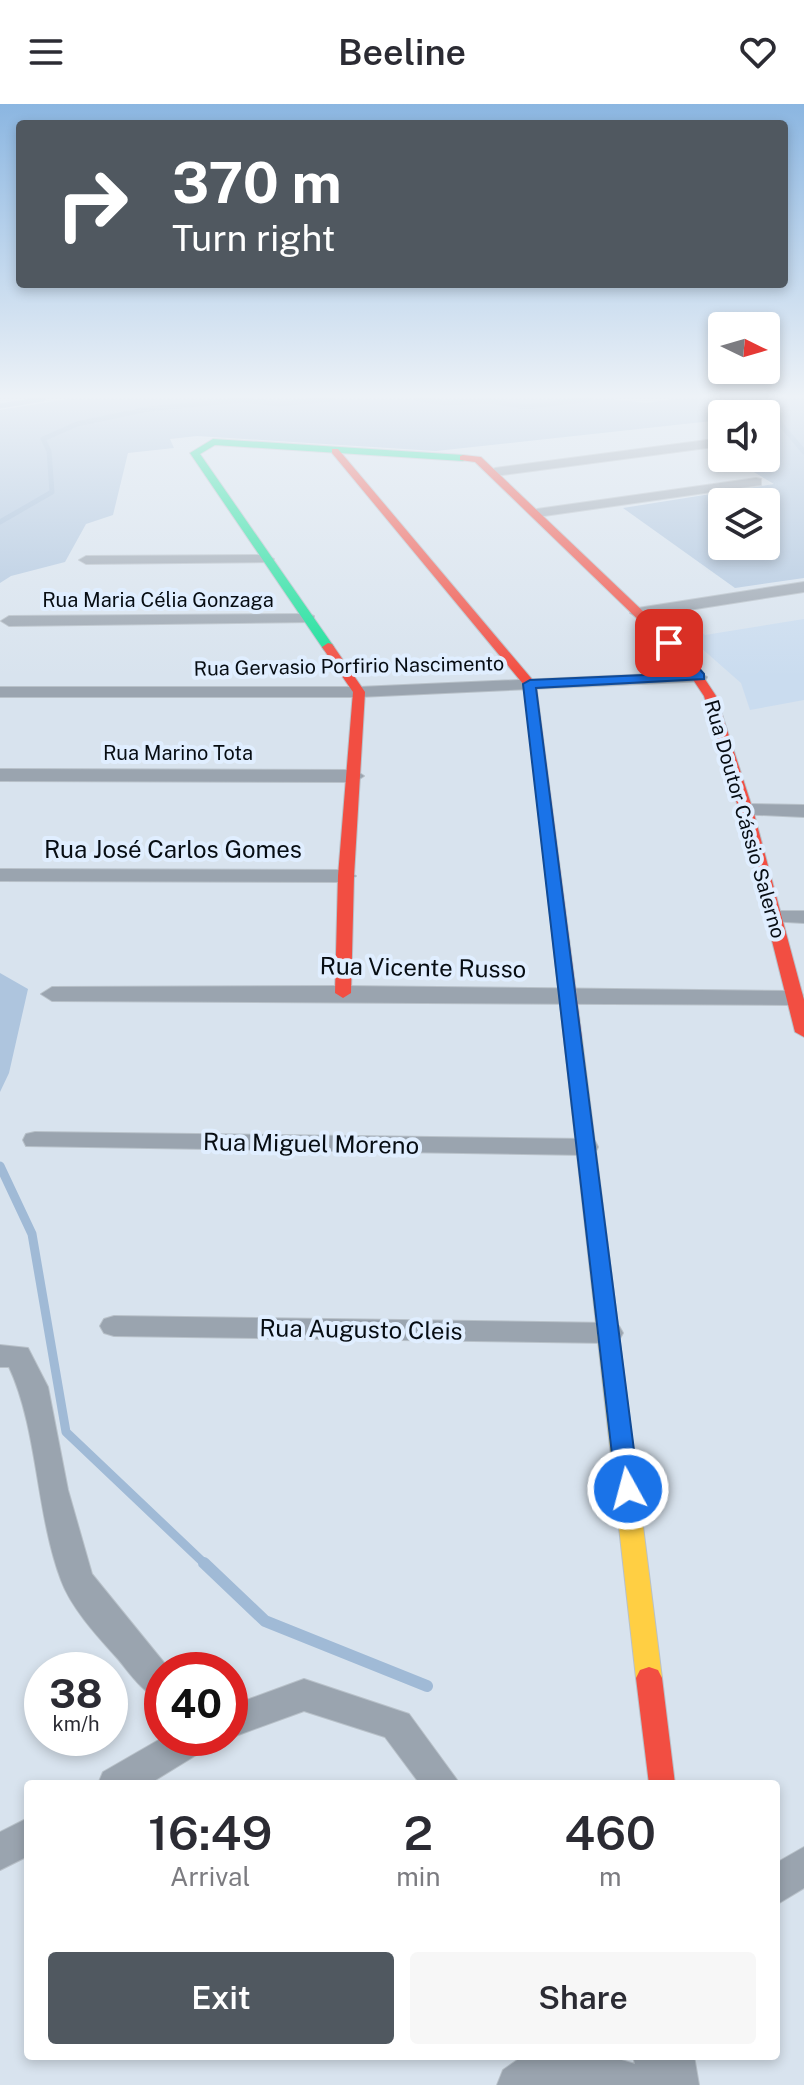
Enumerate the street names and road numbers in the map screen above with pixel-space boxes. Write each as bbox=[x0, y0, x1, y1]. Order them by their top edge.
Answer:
street label: Rua Maria Célia Gonzaga bbox=[42, 588, 274, 612]
street label: Rua Gervasio Porfirio Nascimento bbox=[194, 651, 504, 681]
street label: Rua Doutor Cássio Salerno bbox=[699, 697, 791, 941]
street label: Rua Marino Tota bbox=[103, 741, 253, 765]
street label: Rua José Carlos Gomes bbox=[44, 835, 302, 863]
street label: Rua Vicente Russo bbox=[319, 951, 527, 983]
street label: Rua Miguel Moreno bbox=[203, 1127, 419, 1159]
street label: Rua Augusto Cleis bbox=[259, 1313, 463, 1345]

